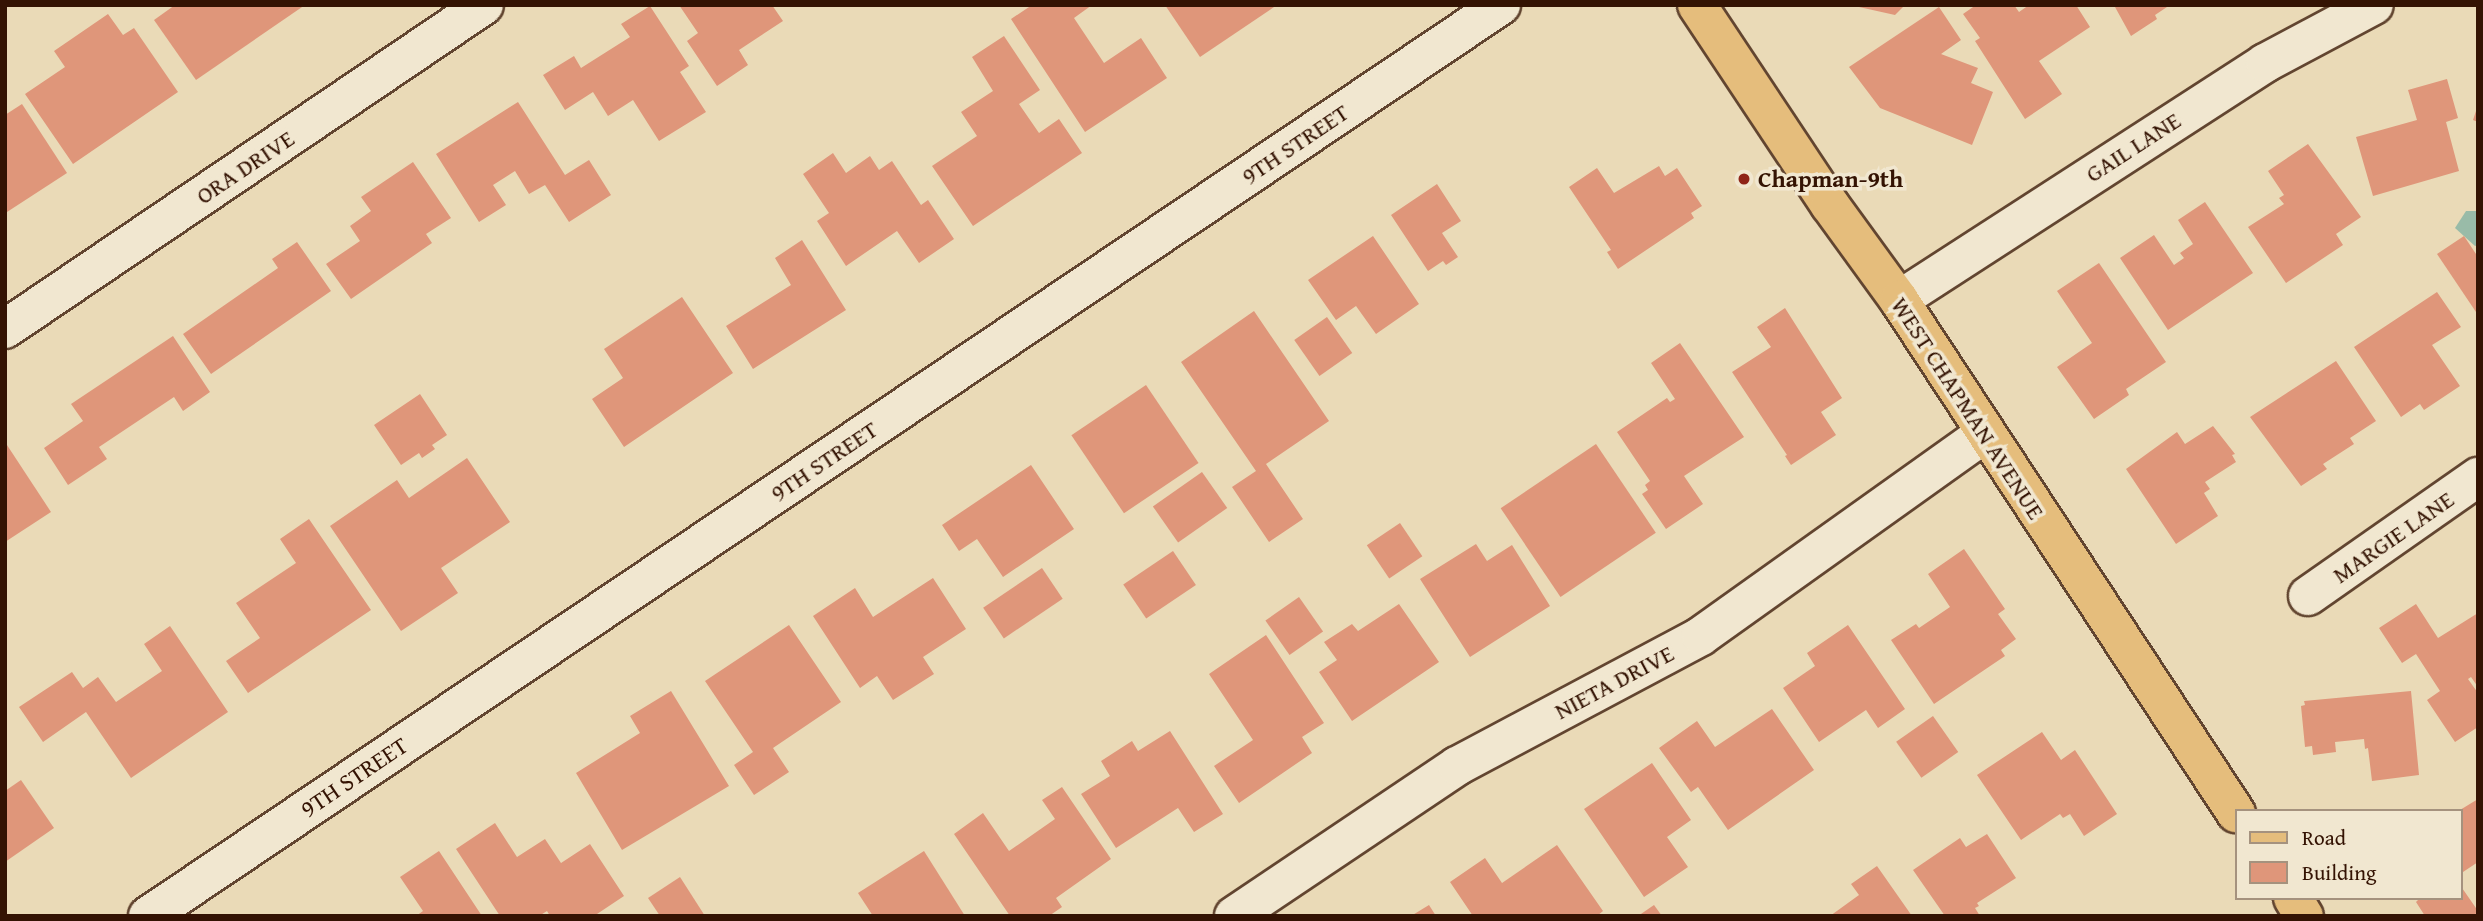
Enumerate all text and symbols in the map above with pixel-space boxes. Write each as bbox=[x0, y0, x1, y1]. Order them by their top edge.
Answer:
street label: 9TH STREET bbox=[1236, 98, 1354, 190]
street label: GAIL LANE bbox=[2080, 106, 2186, 188]
street label: ORA DRIVE bbox=[191, 124, 299, 210]
place label: Chapman-9th bbox=[1758, 165, 1903, 193]
marker: Chapman-9th bbox=[1736, 171, 1752, 187]
street label: WEST CHAPMAN AVENUE bbox=[1885, 292, 2051, 524]
street label: 9TH STREET bbox=[765, 415, 883, 507]
street label: MARGIE LANE bbox=[2327, 485, 2459, 589]
street label: NIETA DRIVE bbox=[1550, 639, 1678, 725]
street label: 9TH STREET bbox=[295, 731, 413, 823]
legend bbox=[2234, 809, 2462, 900]
text: Road bbox=[2302, 822, 2346, 853]
text: Building bbox=[2302, 857, 2376, 888]

